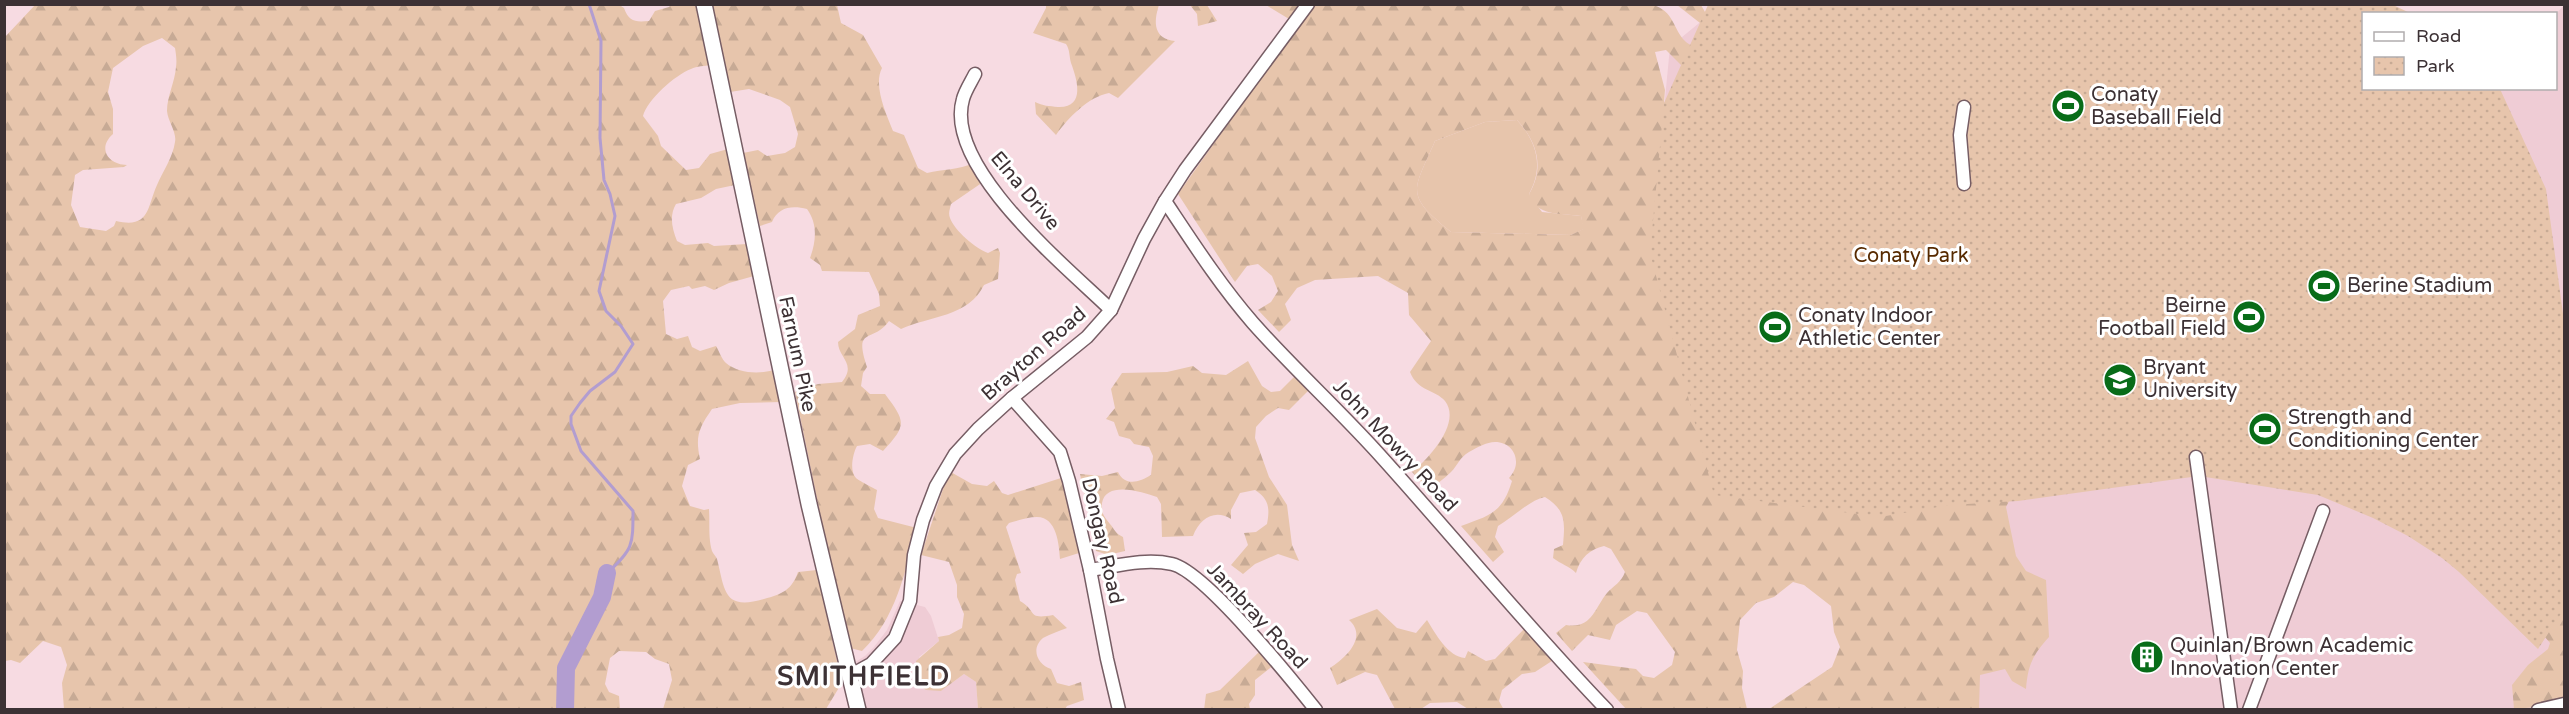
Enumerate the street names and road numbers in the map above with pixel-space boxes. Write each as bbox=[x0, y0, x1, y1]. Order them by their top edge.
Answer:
street label: Elna Drive bbox=[985, 147, 1065, 235]
street label: Farnum Pike bbox=[773, 294, 821, 414]
street label: Brayton Road bbox=[977, 302, 1091, 406]
street label: John Mowry Road bbox=[1328, 375, 1462, 517]
street label: Dongay Road bbox=[1076, 476, 1128, 606]
street label: Jambray Road bbox=[1202, 558, 1312, 674]

